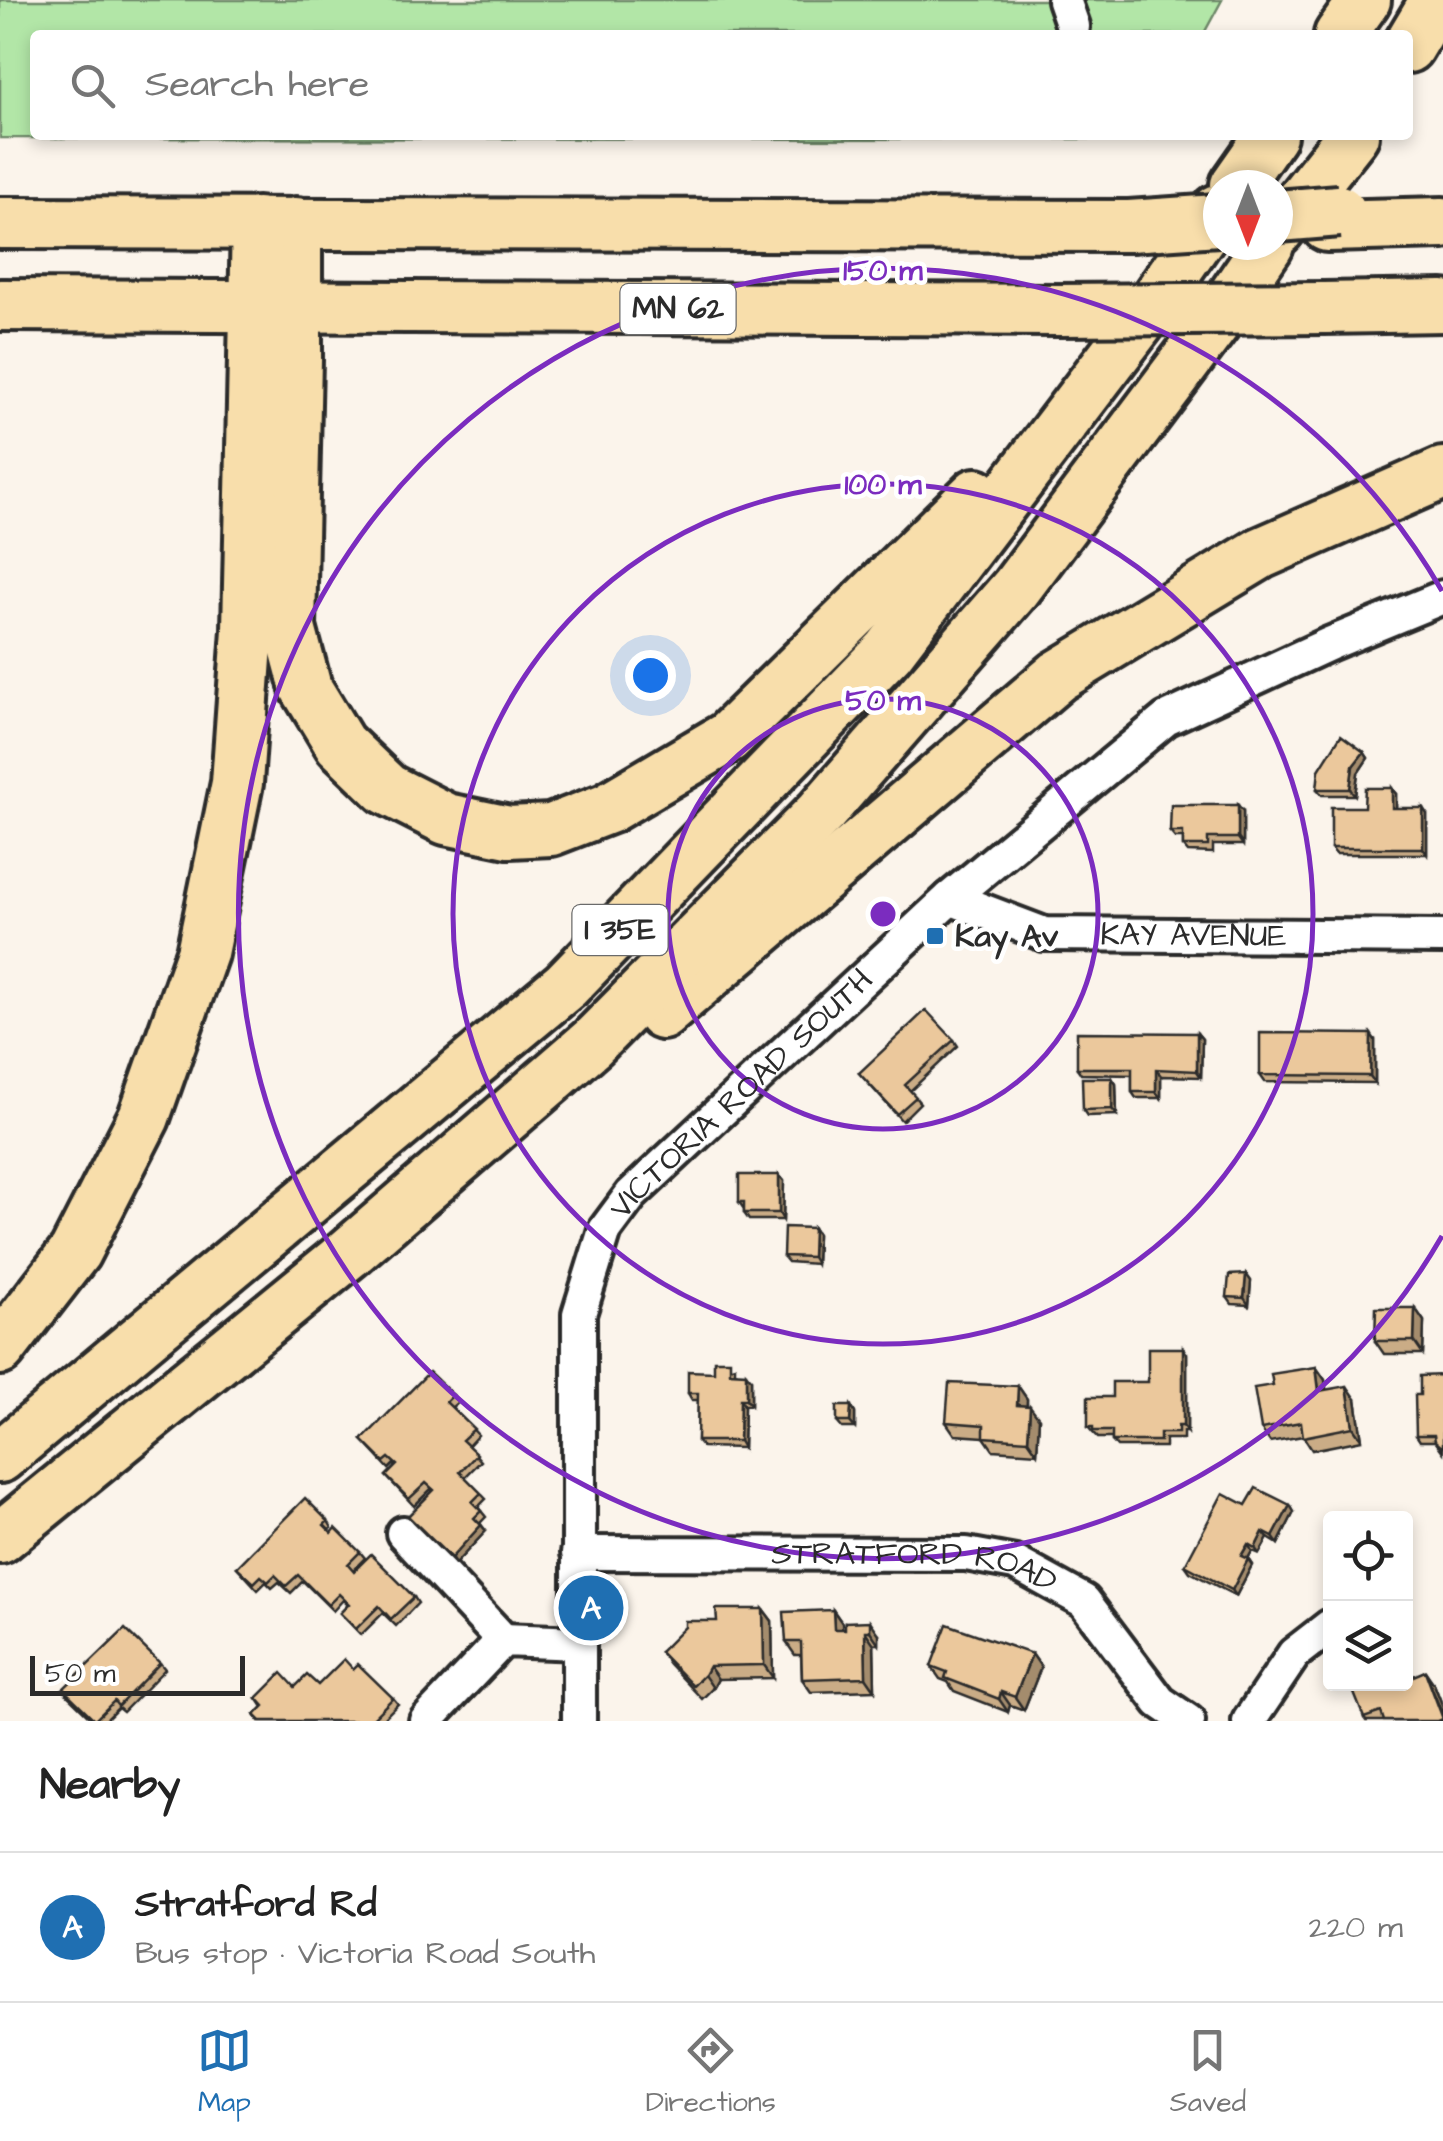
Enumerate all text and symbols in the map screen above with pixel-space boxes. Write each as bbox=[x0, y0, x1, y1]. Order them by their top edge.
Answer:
search box bbox=[30, 30, 1413, 140]
icon: search bbox=[65, 58, 120, 113]
text: Search here bbox=[145, 59, 369, 111]
north arrow bbox=[1203, 170, 1293, 260]
text: 150 m bbox=[843, 250, 923, 292]
road number: MN 62 bbox=[620, 284, 736, 334]
text: 100 m bbox=[844, 464, 922, 506]
your location bbox=[625, 650, 676, 701]
text: 50 m bbox=[845, 680, 921, 722]
centre of rings bbox=[865, 896, 901, 932]
road number: I 35E bbox=[572, 905, 668, 955]
street label: KAY AVENUE bbox=[1100, 912, 1287, 958]
place label: Kay Av bbox=[955, 914, 1059, 960]
marker: Kay Av bbox=[924, 925, 946, 947]
street label: VICTORIA ROAD SOUTH bbox=[598, 958, 883, 1228]
map controls bbox=[1323, 1511, 1413, 1691]
button: locate bbox=[1323, 1511, 1413, 1601]
street label: STRATFORD ROAD bbox=[771, 1531, 1065, 1604]
pin: A bbox=[558, 1570, 624, 1646]
button: layers bbox=[1323, 1601, 1413, 1691]
scale bar bbox=[30, 1651, 245, 1696]
text: 50 m bbox=[45, 1654, 116, 1693]
text: Nearby bbox=[40, 1757, 180, 1815]
text: Stratford Rd bbox=[135, 1879, 377, 1931]
text: A bbox=[62, 1905, 83, 1950]
text: 220 m bbox=[1308, 1905, 1403, 1950]
text: Bus stop · Victoria Road South bbox=[135, 1931, 595, 1976]
tab: Map bbox=[197, 2023, 252, 2122]
tab: Directions bbox=[646, 2023, 776, 2122]
tab: Saved bbox=[1170, 2023, 1246, 2122]

